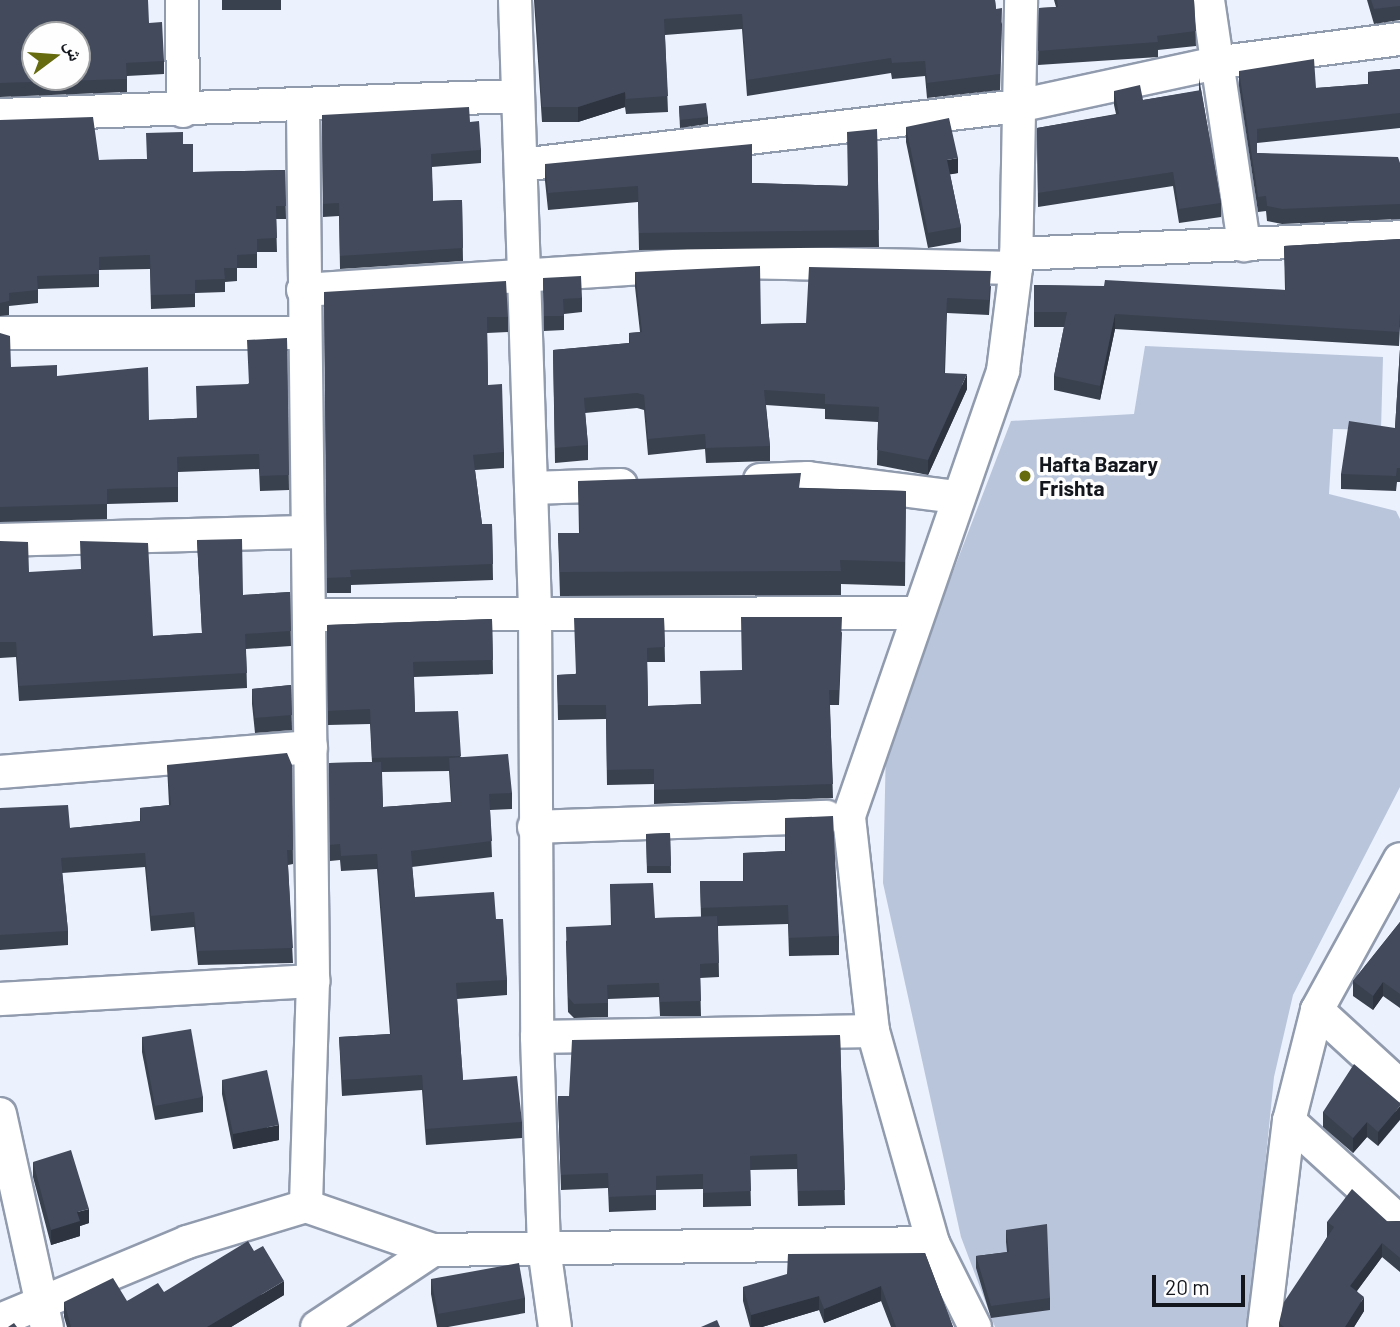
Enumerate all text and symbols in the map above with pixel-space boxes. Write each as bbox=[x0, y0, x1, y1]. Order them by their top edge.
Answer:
north arrow bbox=[21, 21, 91, 91]
text: ش bbox=[61, 38, 89, 63]
place label: Hafta Bazary Frishta bbox=[1039, 451, 1158, 501]
marker: Hafta Bazary Frishta bbox=[1017, 468, 1033, 484]
scale bar bbox=[1155, 1260, 1248, 1304]
text: 20 m bbox=[1165, 1274, 1210, 1299]

